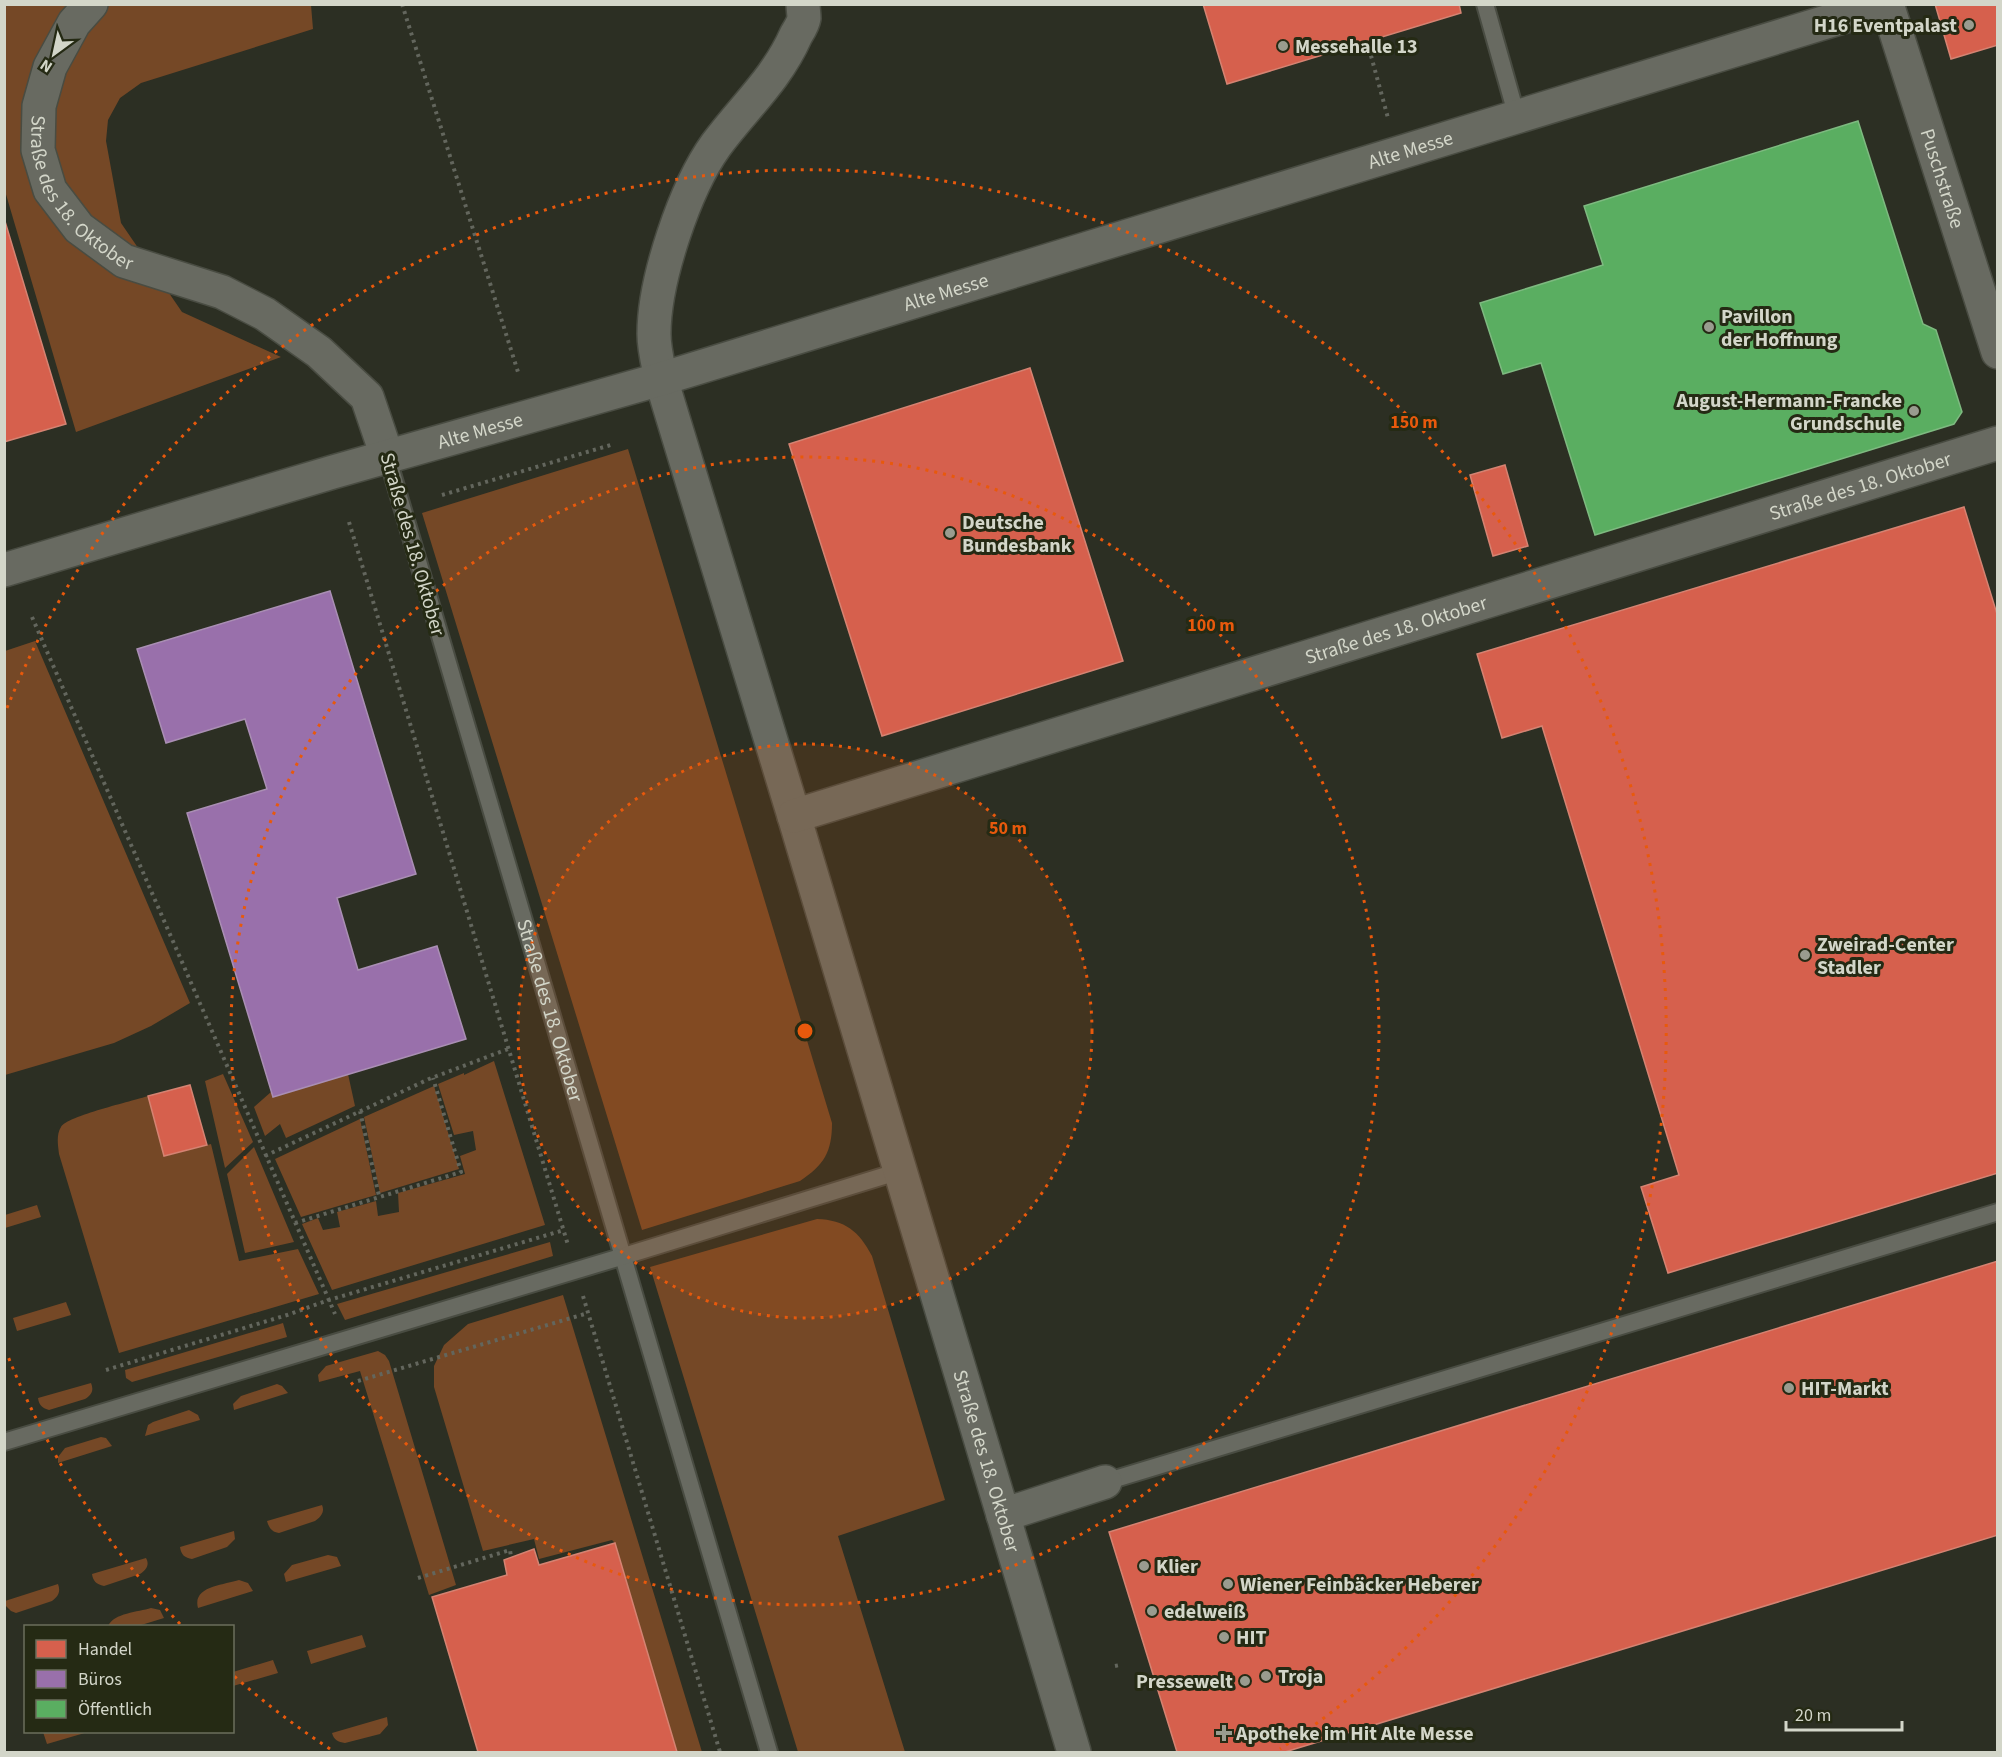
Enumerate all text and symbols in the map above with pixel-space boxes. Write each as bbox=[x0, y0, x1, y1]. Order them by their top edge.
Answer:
place label: H16 Eventpalast bbox=[1814, 12, 1957, 40]
marker: H16 Eventpalast bbox=[1962, 18, 1976, 32]
north arrow bbox=[24, 24, 84, 84]
place label: Messehalle 13 bbox=[1295, 33, 1418, 61]
marker: Messehalle 13 bbox=[1276, 39, 1290, 53]
text: N bbox=[36, 54, 57, 78]
street label: Straße des 18. Oktober bbox=[23, 115, 137, 278]
street label: Alte Messe bbox=[1365, 124, 1457, 177]
street label: Puschstraße bbox=[1913, 125, 1971, 232]
street label: Alte Messe bbox=[900, 266, 992, 319]
place label: Pavillon der Hoffnung bbox=[1721, 303, 1838, 354]
marker: Pavillon der Hoffnung bbox=[1702, 320, 1716, 334]
place label: August-Hermann-Francke Grundschule bbox=[1676, 387, 1902, 438]
marker: August-Hermann-Francke Grundschule bbox=[1907, 404, 1921, 418]
street label: Alte Messe bbox=[434, 406, 526, 457]
text: 150 m bbox=[1390, 410, 1438, 435]
street label: Straße des 18. Oktober bbox=[1766, 445, 1955, 528]
street label: Straße des 18. Oktober bbox=[373, 449, 452, 639]
place label: Deutsche Bundesbank bbox=[962, 509, 1072, 560]
marker: Deutsche Bundesbank bbox=[943, 526, 957, 540]
street label: Straße des 18. Oktober bbox=[1301, 589, 1491, 672]
text: 100 m bbox=[1187, 613, 1235, 638]
text: 50 m bbox=[989, 816, 1027, 841]
street label: Straße des 18. Oktober bbox=[509, 916, 590, 1106]
place label: Zweirad-Center Stadler bbox=[1817, 931, 1954, 982]
marker: Zweirad-Center Stadler bbox=[1798, 948, 1812, 962]
centre of rings bbox=[795, 1021, 815, 1041]
street label: Straße des 18. Oktober bbox=[945, 1366, 1027, 1556]
place label: HIT-Markt bbox=[1801, 1375, 1889, 1403]
marker: HIT-Markt bbox=[1782, 1381, 1796, 1395]
place label: Klier bbox=[1156, 1553, 1198, 1581]
marker: Klier bbox=[1137, 1559, 1151, 1573]
place label: Wiener Feinbäcker Heberer bbox=[1240, 1571, 1479, 1599]
marker: Wiener Feinbäcker Heberer bbox=[1221, 1577, 1235, 1591]
place label: edelweiß bbox=[1164, 1598, 1246, 1626]
marker: edelweiß bbox=[1145, 1604, 1159, 1618]
place label: HIT bbox=[1236, 1624, 1267, 1652]
legend bbox=[24, 1625, 234, 1733]
marker: HIT bbox=[1217, 1630, 1231, 1644]
text: Handel bbox=[78, 1637, 132, 1662]
place label: Troja bbox=[1278, 1663, 1323, 1691]
text: Büros bbox=[78, 1667, 122, 1692]
place label: Pressewelt bbox=[1136, 1668, 1233, 1696]
marker: Troja bbox=[1259, 1669, 1273, 1683]
marker: Pressewelt bbox=[1238, 1674, 1252, 1688]
scale bar bbox=[1786, 1694, 1902, 1732]
text: Öffentlich bbox=[78, 1697, 152, 1722]
text: 20 m bbox=[1795, 1703, 1831, 1728]
place label: Apotheke im Hit Alte Messe bbox=[1235, 1720, 1474, 1748]
marker: Apotheke im Hit Alte Messe bbox=[1217, 1726, 1231, 1740]

